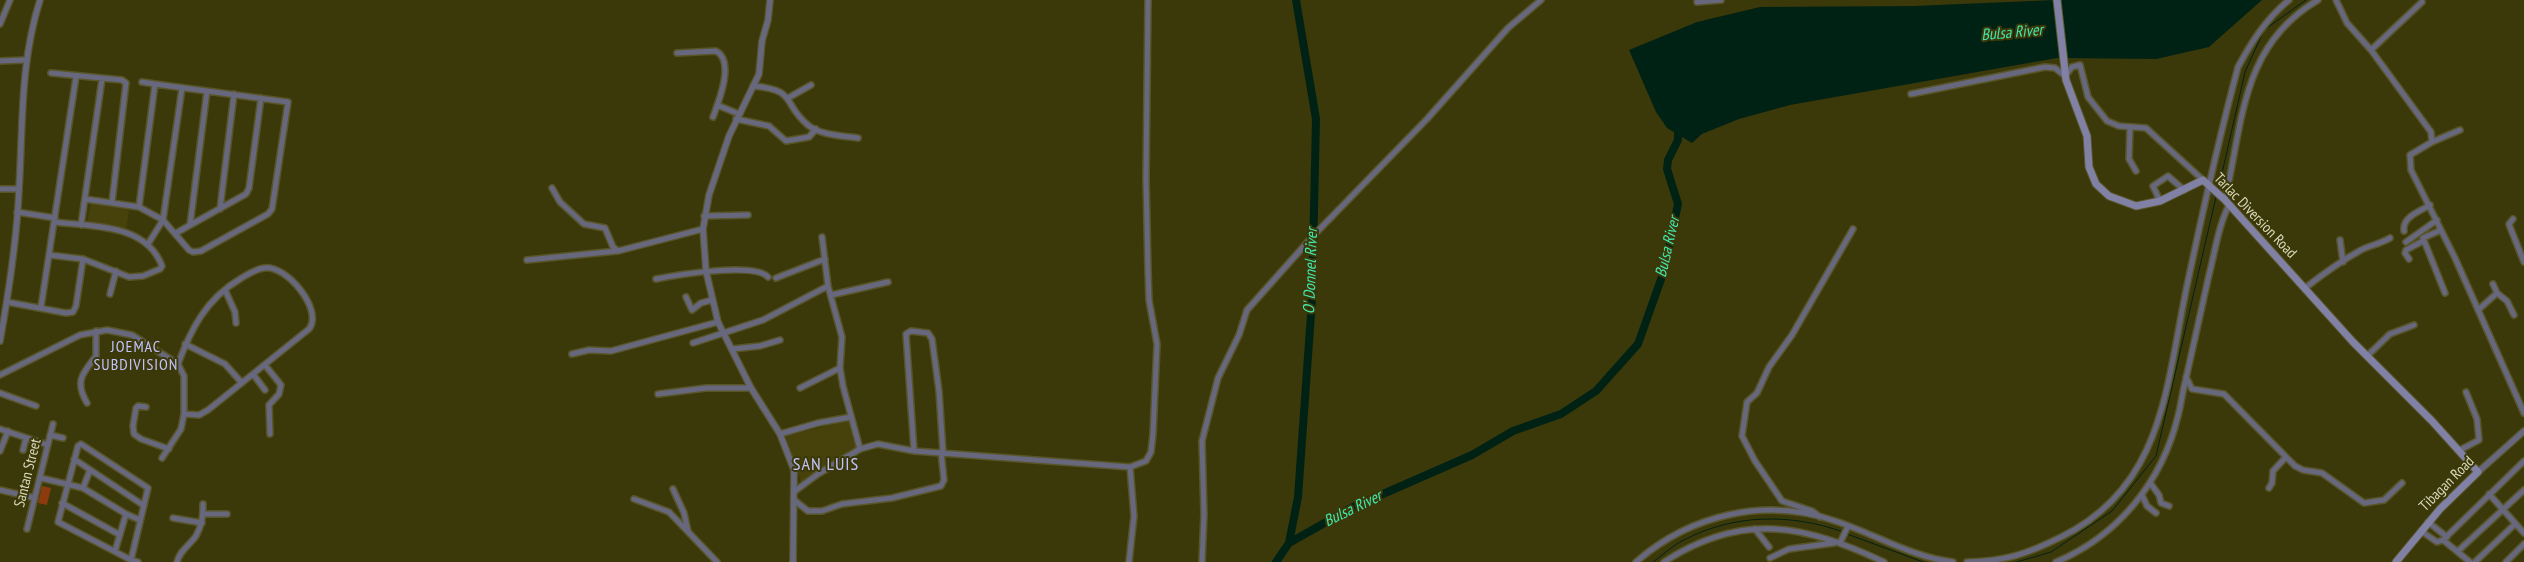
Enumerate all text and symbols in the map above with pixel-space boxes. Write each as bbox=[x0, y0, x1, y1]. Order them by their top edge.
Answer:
water label: Bulsa River bbox=[1980, 21, 2044, 45]
street label: Tarlac Diversion Road bbox=[2210, 170, 2300, 262]
water label: Bulsa River bbox=[1652, 215, 1684, 279]
water label: O' Donnel River bbox=[1300, 228, 1322, 314]
district label: JOEMAC SUBDIVISION bbox=[92, 337, 180, 375]
street label: Santan Street bbox=[11, 437, 45, 509]
street label: Tibagan Road bbox=[2416, 453, 2478, 515]
district label: SAN LUIS bbox=[792, 454, 860, 476]
water label: Bulsa River bbox=[1321, 487, 1385, 531]

